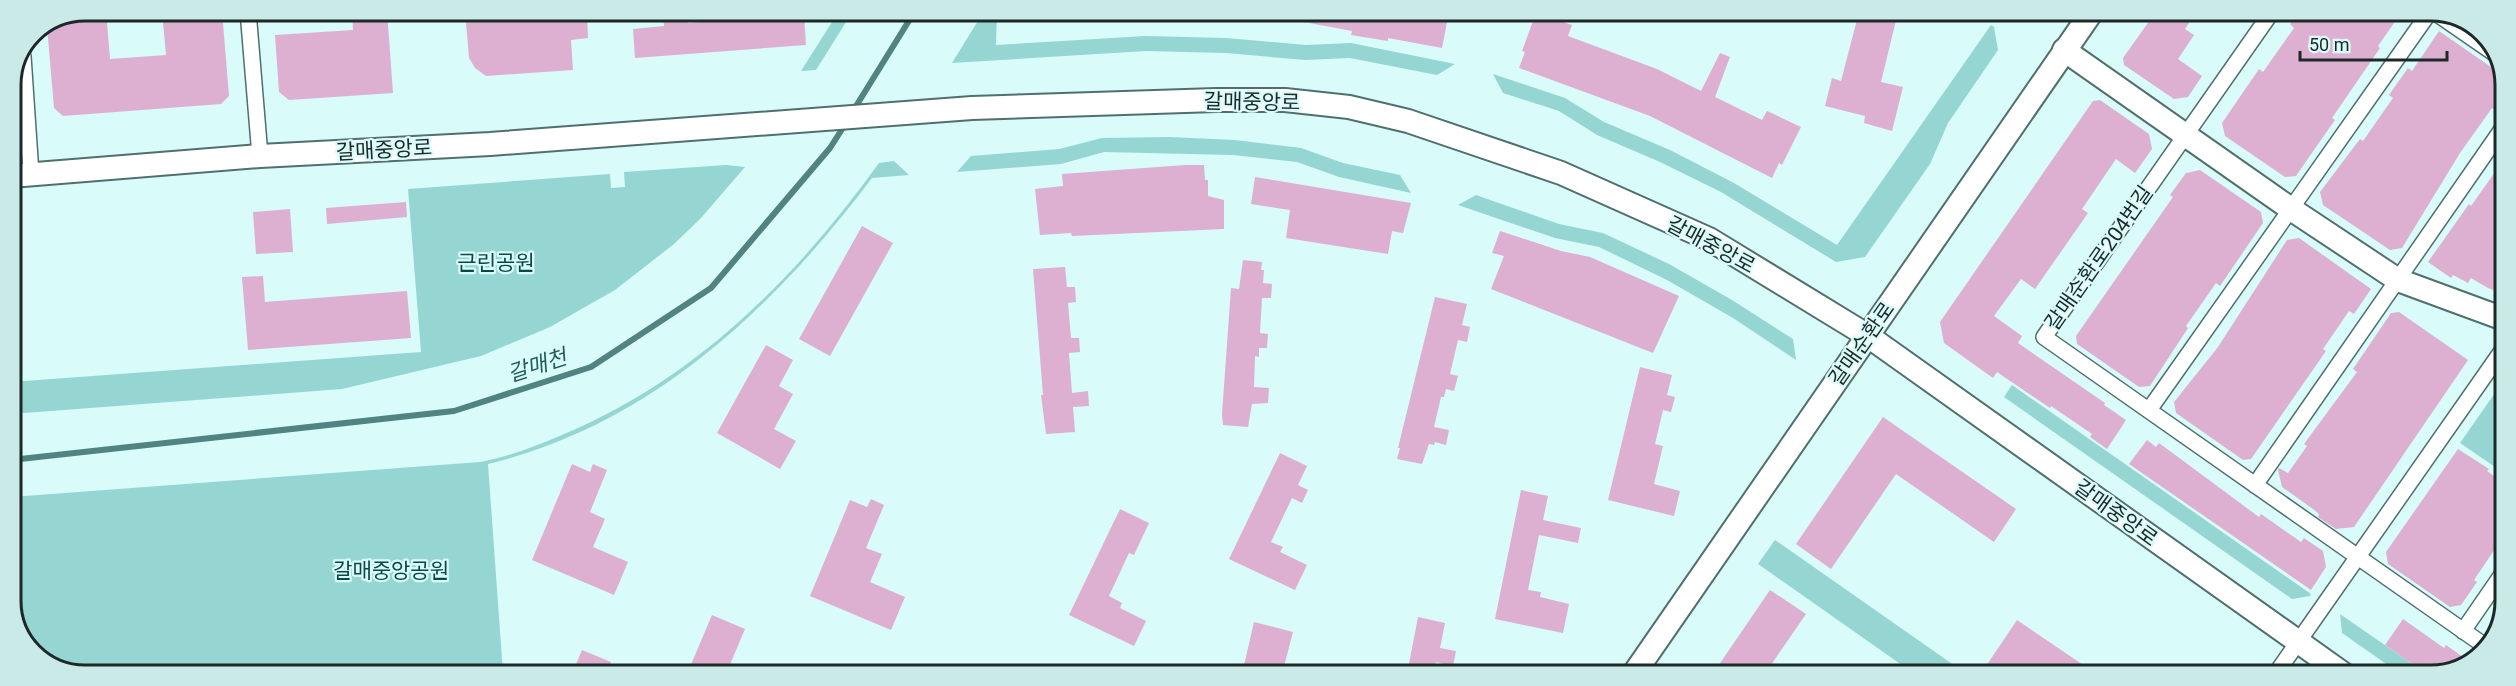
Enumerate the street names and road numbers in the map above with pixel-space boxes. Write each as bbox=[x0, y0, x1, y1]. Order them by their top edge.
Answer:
street label: 갈매중앙로 bbox=[1203, 89, 1301, 115]
street label: 갈매중앙로 bbox=[335, 135, 433, 165]
street label: 갈매순환로204번길 bbox=[2040, 181, 2158, 335]
street label: 갈매중앙로 bbox=[1663, 212, 1759, 278]
street label: 갈매순환로 bbox=[1824, 298, 1900, 390]
street label: 갈매중앙로 bbox=[2070, 475, 2162, 551]

